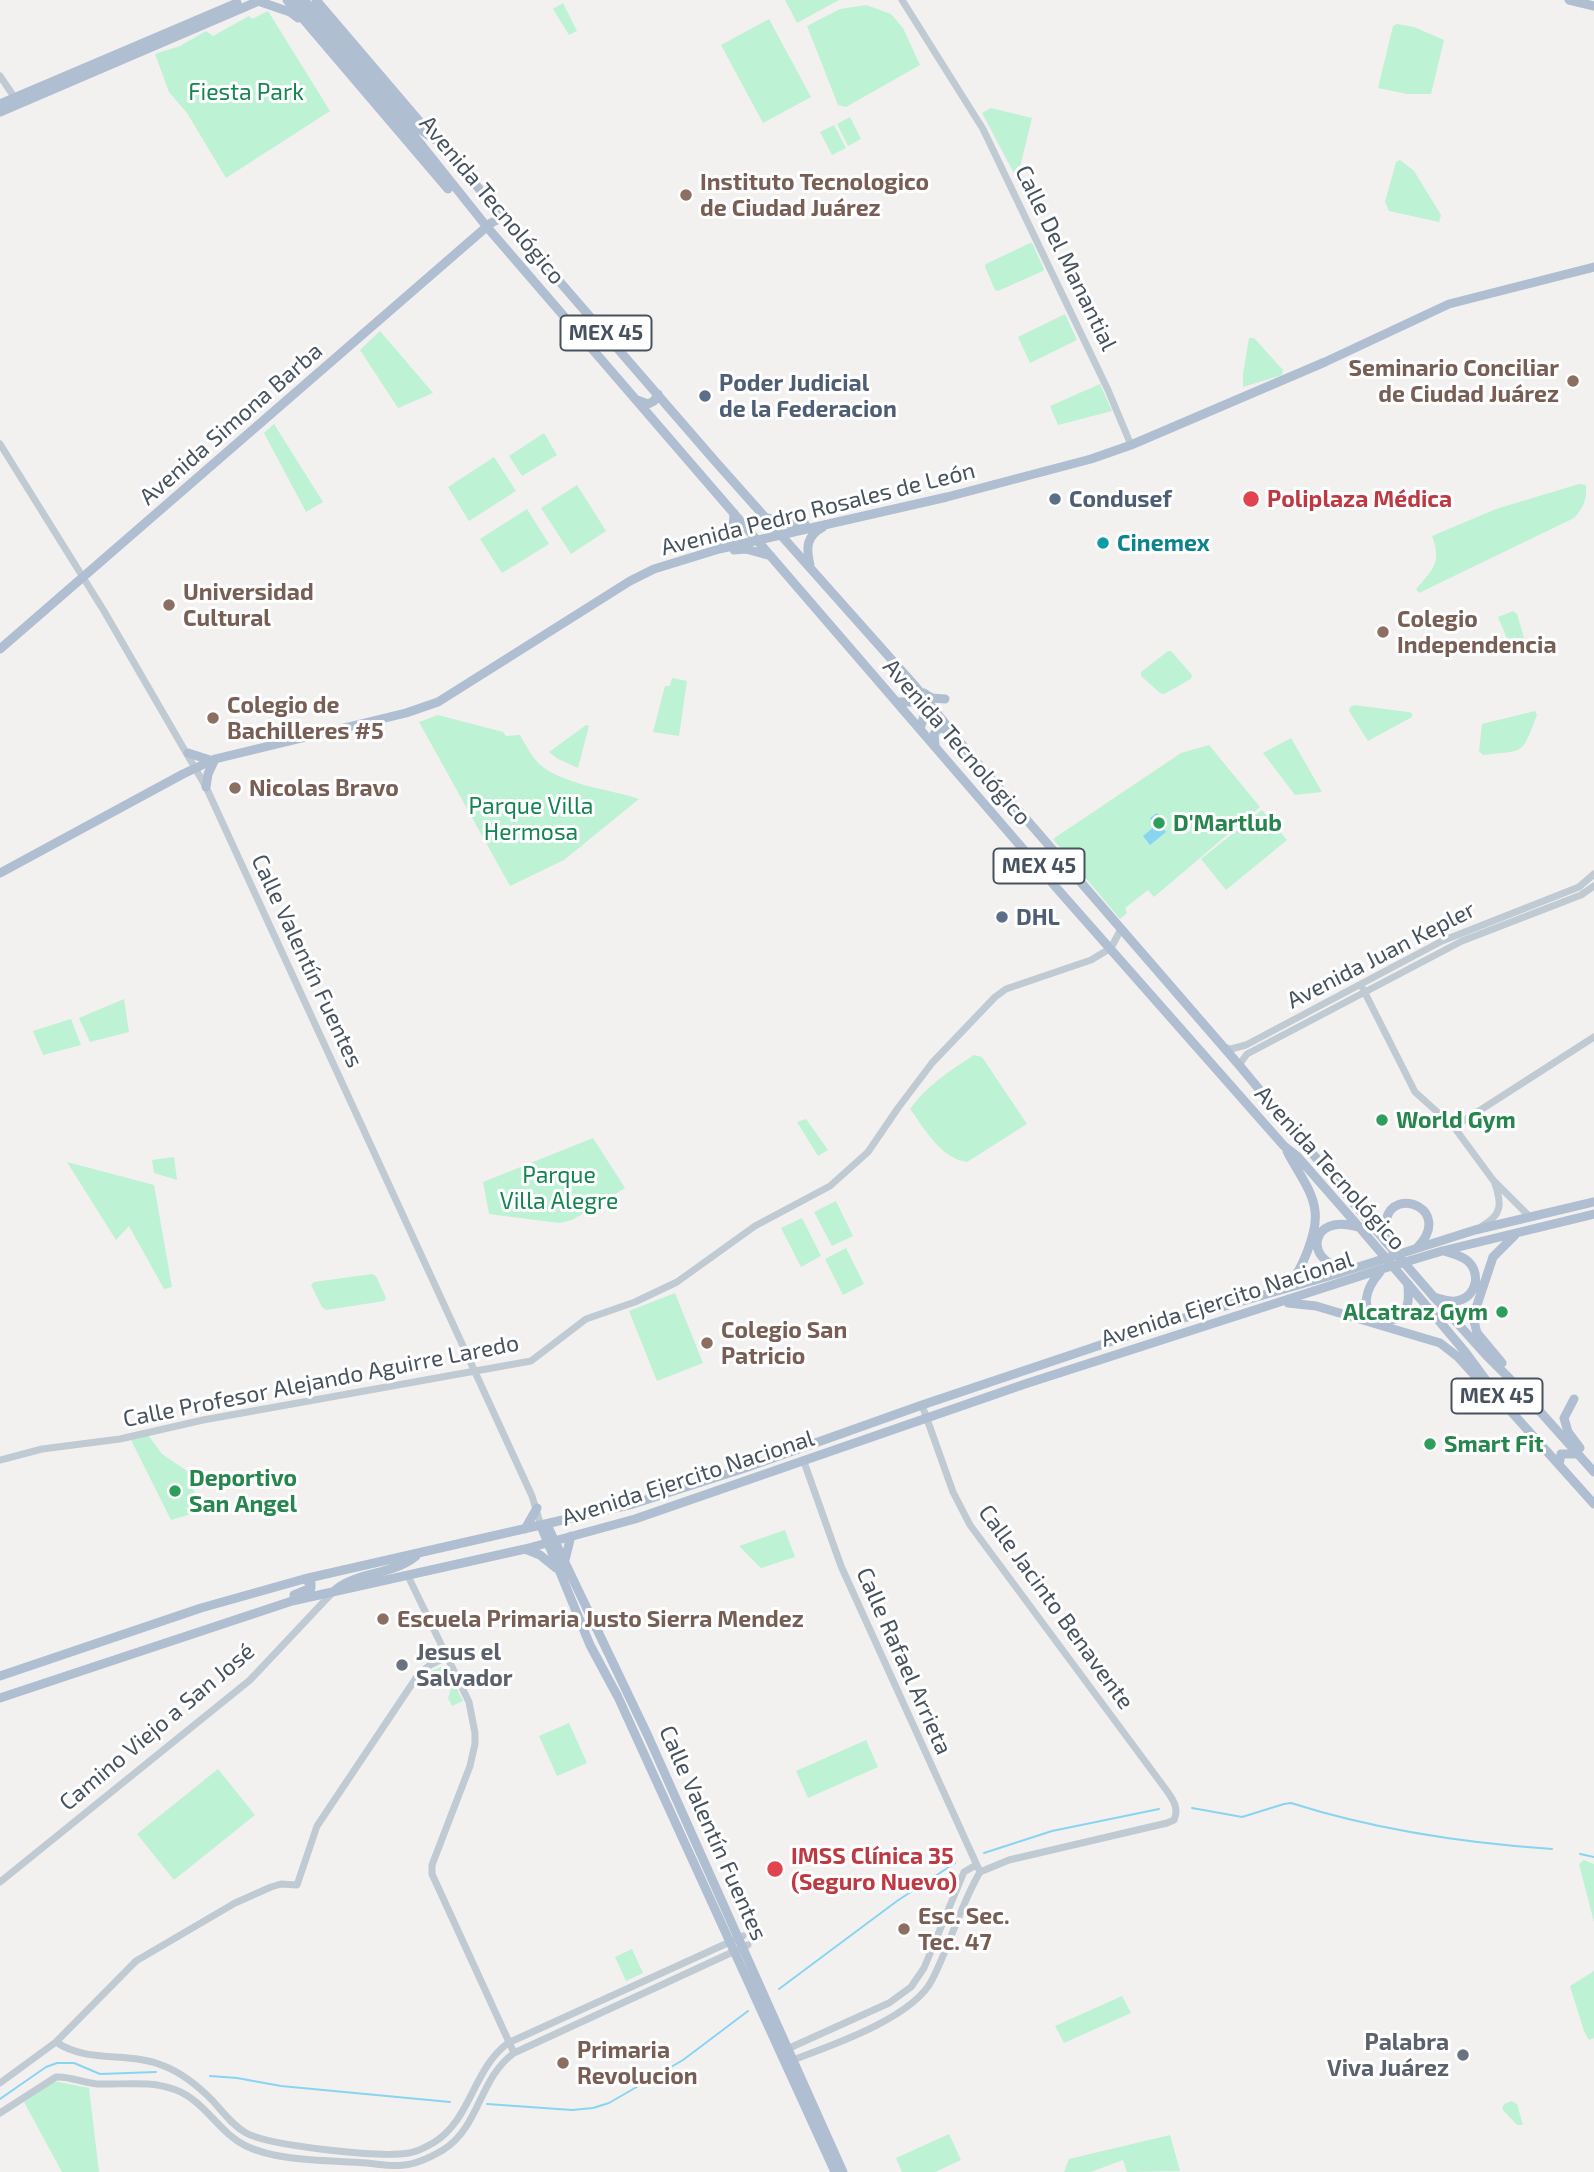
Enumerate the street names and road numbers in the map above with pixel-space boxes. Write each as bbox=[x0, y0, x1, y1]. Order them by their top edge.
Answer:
street label: Avenida Tecnológico bbox=[413, 110, 571, 290]
street label: Calle Del Manantial bbox=[1009, 161, 1123, 355]
road number: MEX 45 bbox=[560, 316, 652, 350]
street label: Avenida Simona Barba bbox=[134, 337, 328, 511]
street label: Avenida Pedro Rosales de León bbox=[658, 457, 978, 561]
street label: Avenida Tecnológico bbox=[877, 653, 1037, 831]
road number: MEX 45 bbox=[993, 848, 1084, 884]
street label: Calle Valentín Fuentes bbox=[245, 850, 369, 1072]
street label: Avenida Juan Kepler bbox=[1282, 896, 1480, 1014]
street label: Avenida Tecnológico bbox=[1249, 1080, 1411, 1256]
street label: Avenida Ejercito Nacional bbox=[1097, 1245, 1357, 1353]
street label: Calle Profesor Alejando Aguirre Laredo bbox=[121, 1329, 521, 1433]
road number: MEX 45 bbox=[1452, 1378, 1542, 1414]
street label: Avenida Ejercito Nacional bbox=[558, 1424, 818, 1532]
street label: Calle Jacinto Benavente bbox=[973, 1499, 1139, 1715]
street label: Calle Rafael Arrieta bbox=[850, 1563, 958, 1759]
street label: Camino Viejo a San José bbox=[54, 1637, 260, 1817]
street label: Calle Valentín Fuentes bbox=[653, 1721, 773, 1945]

